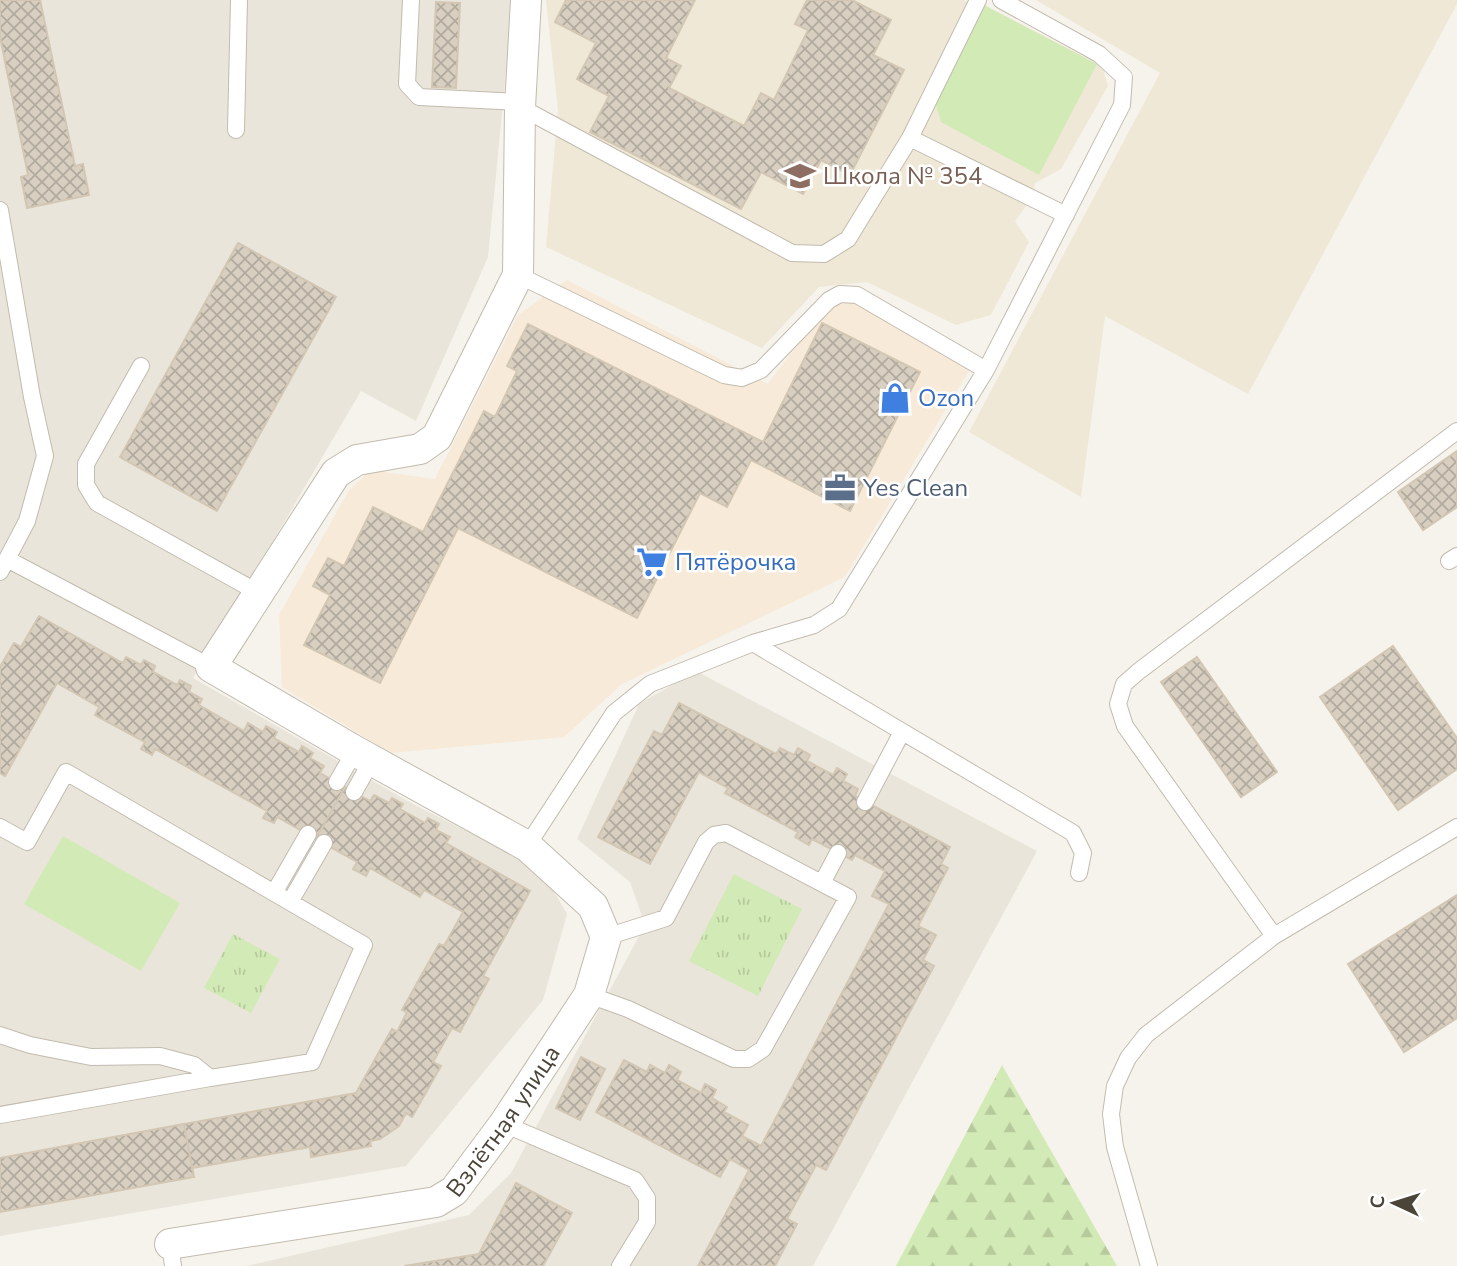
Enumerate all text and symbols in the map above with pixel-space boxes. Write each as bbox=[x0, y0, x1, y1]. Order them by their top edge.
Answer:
school or university icon: Школа № 354 bbox=[783, 159, 817, 193]
place label: Школа № 354 bbox=[823, 160, 982, 192]
shop icon: Ozon bbox=[878, 381, 912, 415]
place label: Ozon bbox=[918, 382, 974, 414]
office icon: Yes Clean bbox=[823, 471, 857, 505]
place label: Yes Clean bbox=[862, 472, 968, 504]
supermarket icon: Пятёрочка bbox=[635, 545, 669, 579]
place label: Пятёрочка bbox=[675, 546, 796, 578]
street label: Взлётная улица bbox=[439, 1039, 568, 1204]
north arrow bbox=[1359, 1168, 1429, 1238]
text: С bbox=[1365, 1194, 1391, 1209]

